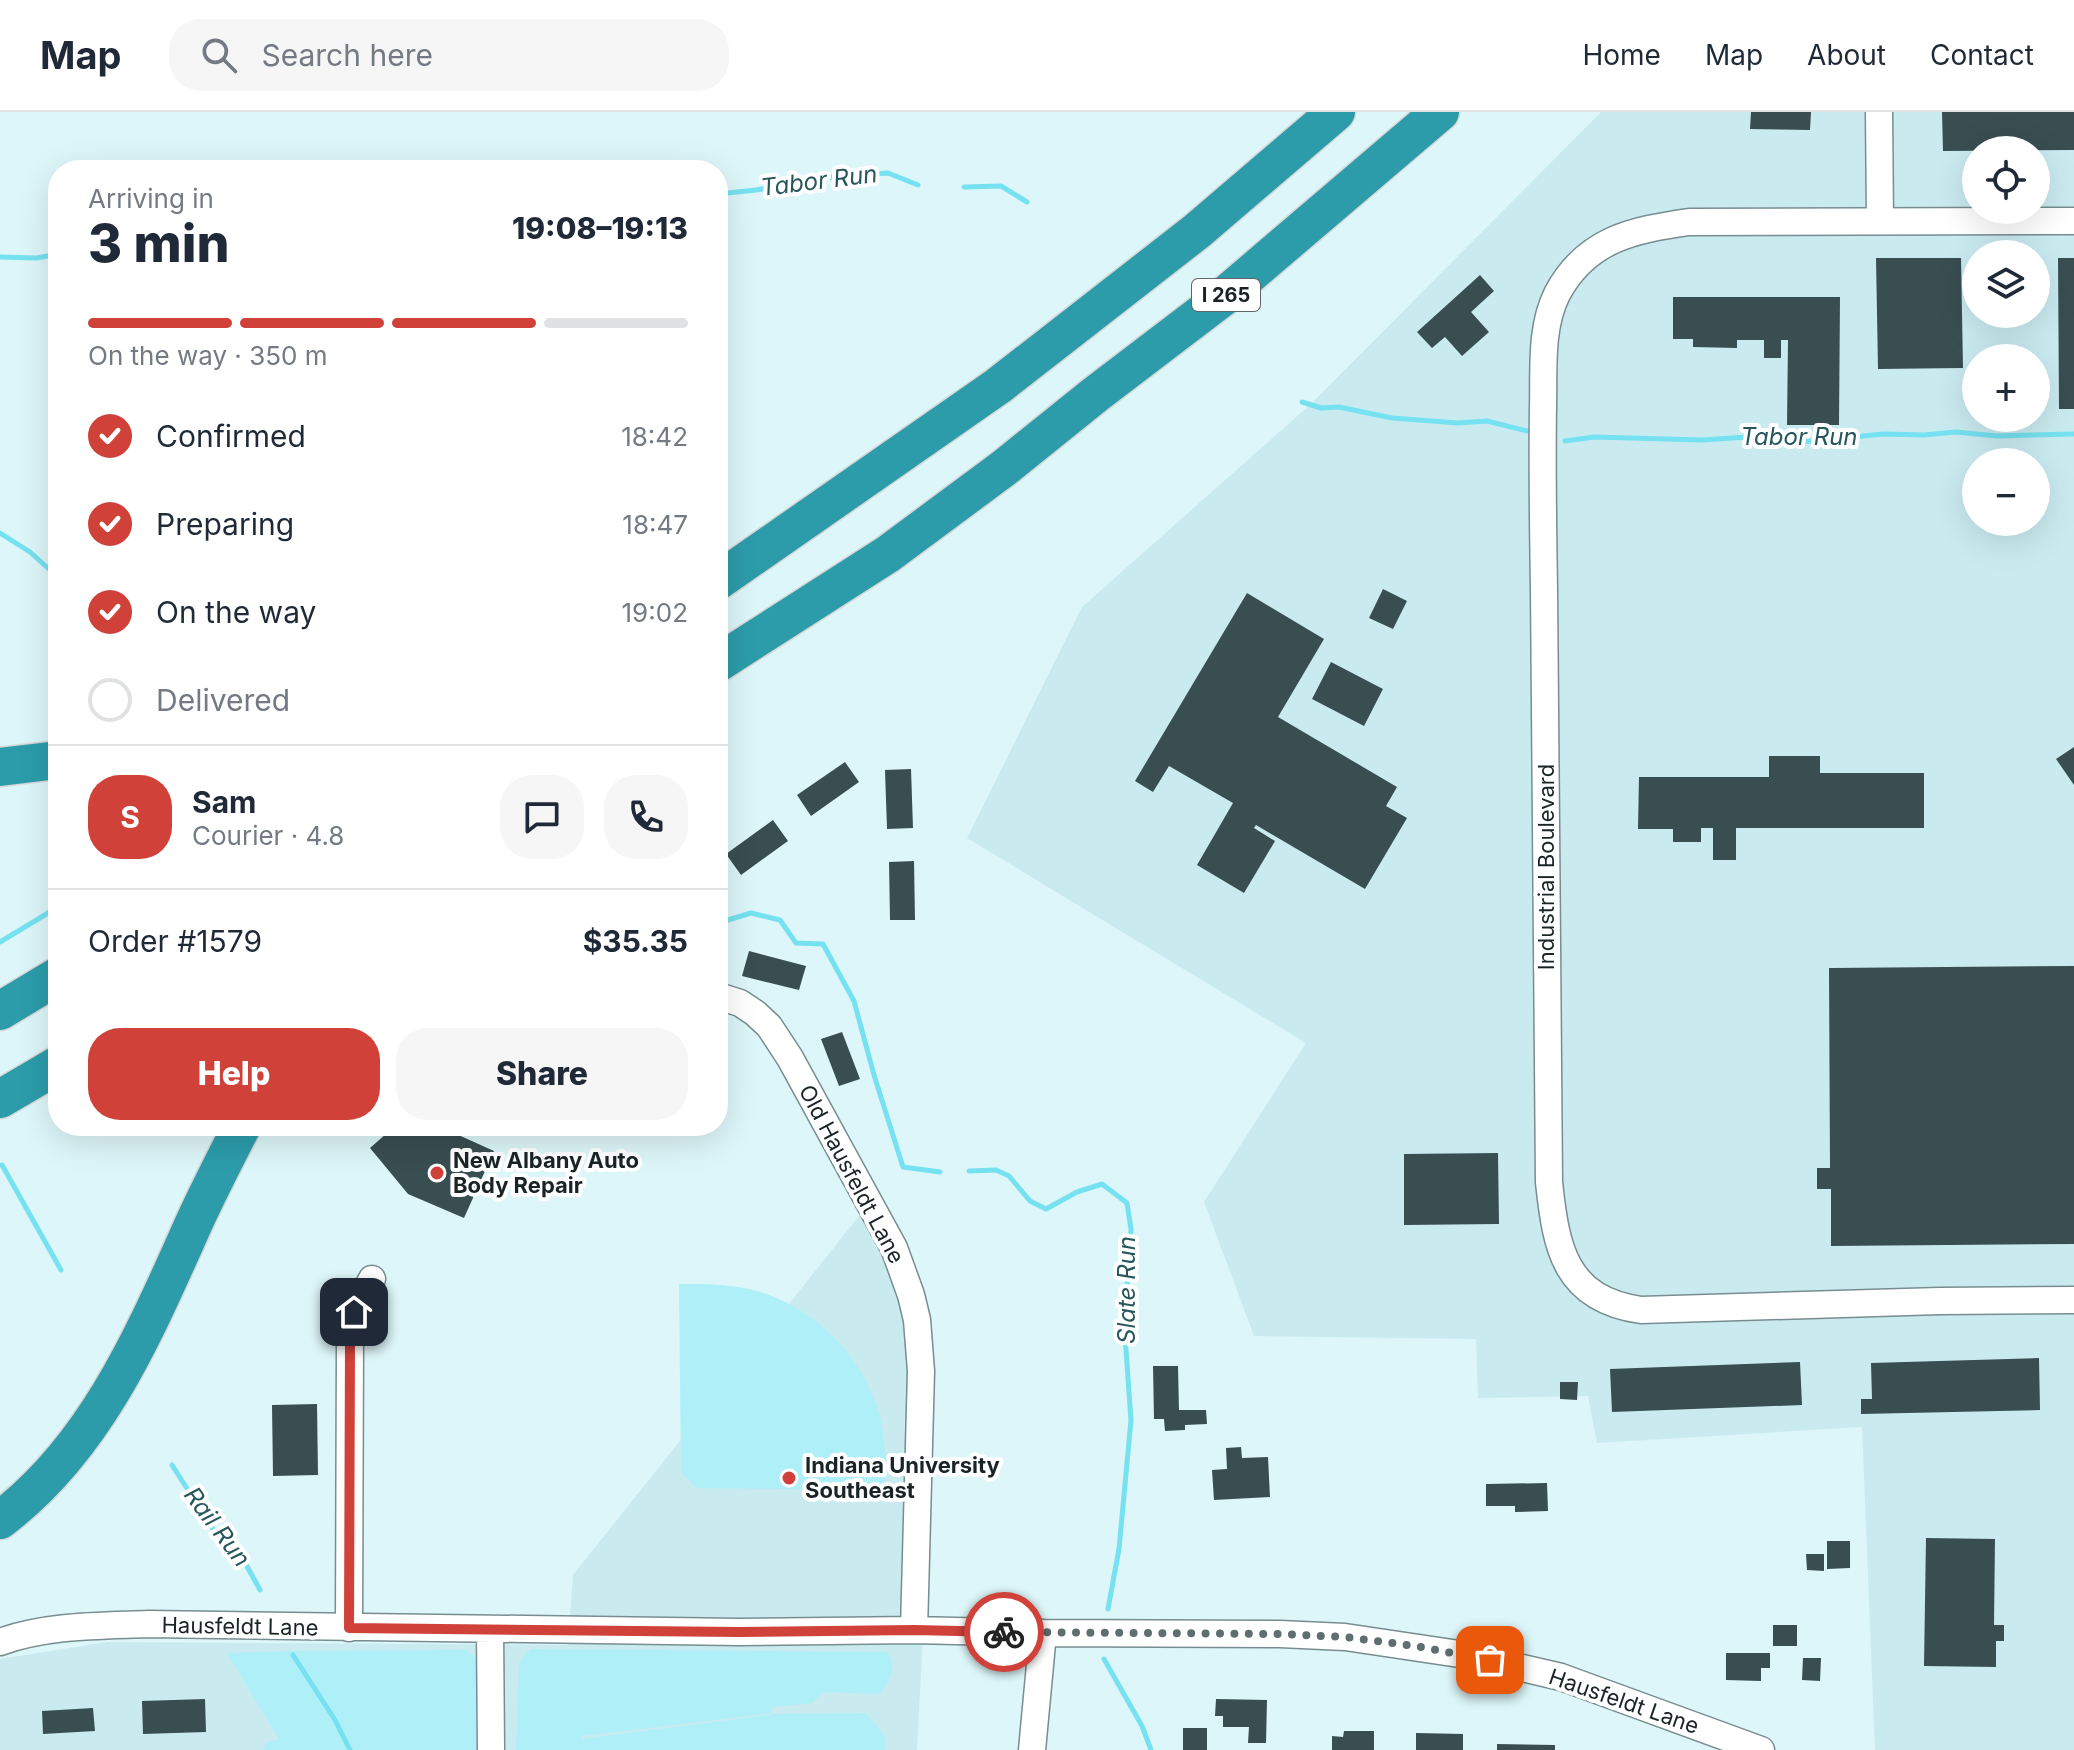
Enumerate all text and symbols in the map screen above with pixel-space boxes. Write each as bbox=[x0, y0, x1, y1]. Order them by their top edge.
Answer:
search box bbox=[169, 19, 729, 91]
text: Map bbox=[40, 32, 121, 78]
icon: search bbox=[197, 33, 241, 77]
text: Search here bbox=[261, 37, 433, 73]
text: Home bbox=[1582, 38, 1661, 72]
text: Map bbox=[1705, 38, 1763, 72]
text: About bbox=[1807, 38, 1886, 72]
text: Contact bbox=[1930, 38, 2034, 72]
map controls bbox=[1962, 136, 2050, 536]
button: locate bbox=[1962, 136, 2050, 224]
water label: Tabor Run bbox=[759, 159, 879, 202]
text: Arriving in bbox=[88, 183, 214, 214]
text: 19:08–19:13 bbox=[512, 210, 688, 246]
text: 3 min bbox=[88, 212, 230, 275]
button: layers bbox=[1962, 240, 2050, 328]
road number: I 265 bbox=[1192, 279, 1260, 311]
text: On the way · 350 m bbox=[88, 340, 327, 371]
button: + bbox=[1962, 344, 2050, 432]
icon: check bbox=[88, 414, 132, 458]
text: Confirmed bbox=[156, 418, 306, 454]
text: 18:42 bbox=[621, 421, 688, 452]
water label: Tabor Run bbox=[1740, 422, 1858, 451]
button: − bbox=[1962, 448, 2050, 536]
icon: check bbox=[88, 502, 132, 546]
text: Preparing bbox=[156, 506, 294, 542]
text: 18:47 bbox=[622, 509, 688, 540]
icon: check bbox=[88, 590, 132, 634]
text: On the way bbox=[156, 594, 316, 630]
text: 19:02 bbox=[622, 597, 688, 628]
text: Delivered bbox=[156, 682, 290, 718]
street label: Industrial Boulevard bbox=[1533, 764, 1559, 970]
button: chat bbox=[500, 775, 584, 859]
button: phone bbox=[604, 775, 688, 859]
text: Sam bbox=[192, 784, 256, 820]
text: S bbox=[120, 799, 140, 835]
text: Courier · 4.8 bbox=[192, 820, 344, 851]
text: Order #1579 bbox=[88, 923, 262, 959]
text: $35.35 bbox=[583, 923, 688, 959]
button: Help bbox=[88, 1028, 380, 1120]
button: Share bbox=[396, 1028, 688, 1120]
street label: Old Hausfeldt Lane bbox=[794, 1080, 910, 1268]
place label: New Albany Auto Body Repair bbox=[453, 1147, 639, 1198]
marker: New Albany Auto Body Repair bbox=[428, 1164, 446, 1182]
water label: Slate Run bbox=[1112, 1236, 1141, 1344]
pin bbox=[320, 1278, 388, 1346]
icon: home bbox=[332, 1290, 376, 1334]
place label: Indiana University Southeast bbox=[805, 1452, 1000, 1503]
marker: Indiana University Southeast bbox=[780, 1469, 798, 1487]
water label: Rail Run bbox=[178, 1481, 257, 1572]
courier bbox=[964, 1592, 1044, 1672]
icon: bike bbox=[982, 1610, 1026, 1654]
street label: Hausfeldt Lane bbox=[161, 1612, 319, 1640]
pin bbox=[1456, 1626, 1524, 1694]
icon: bag bbox=[1468, 1638, 1512, 1682]
street label: Hausfeldt Lane bbox=[1546, 1663, 1702, 1739]

